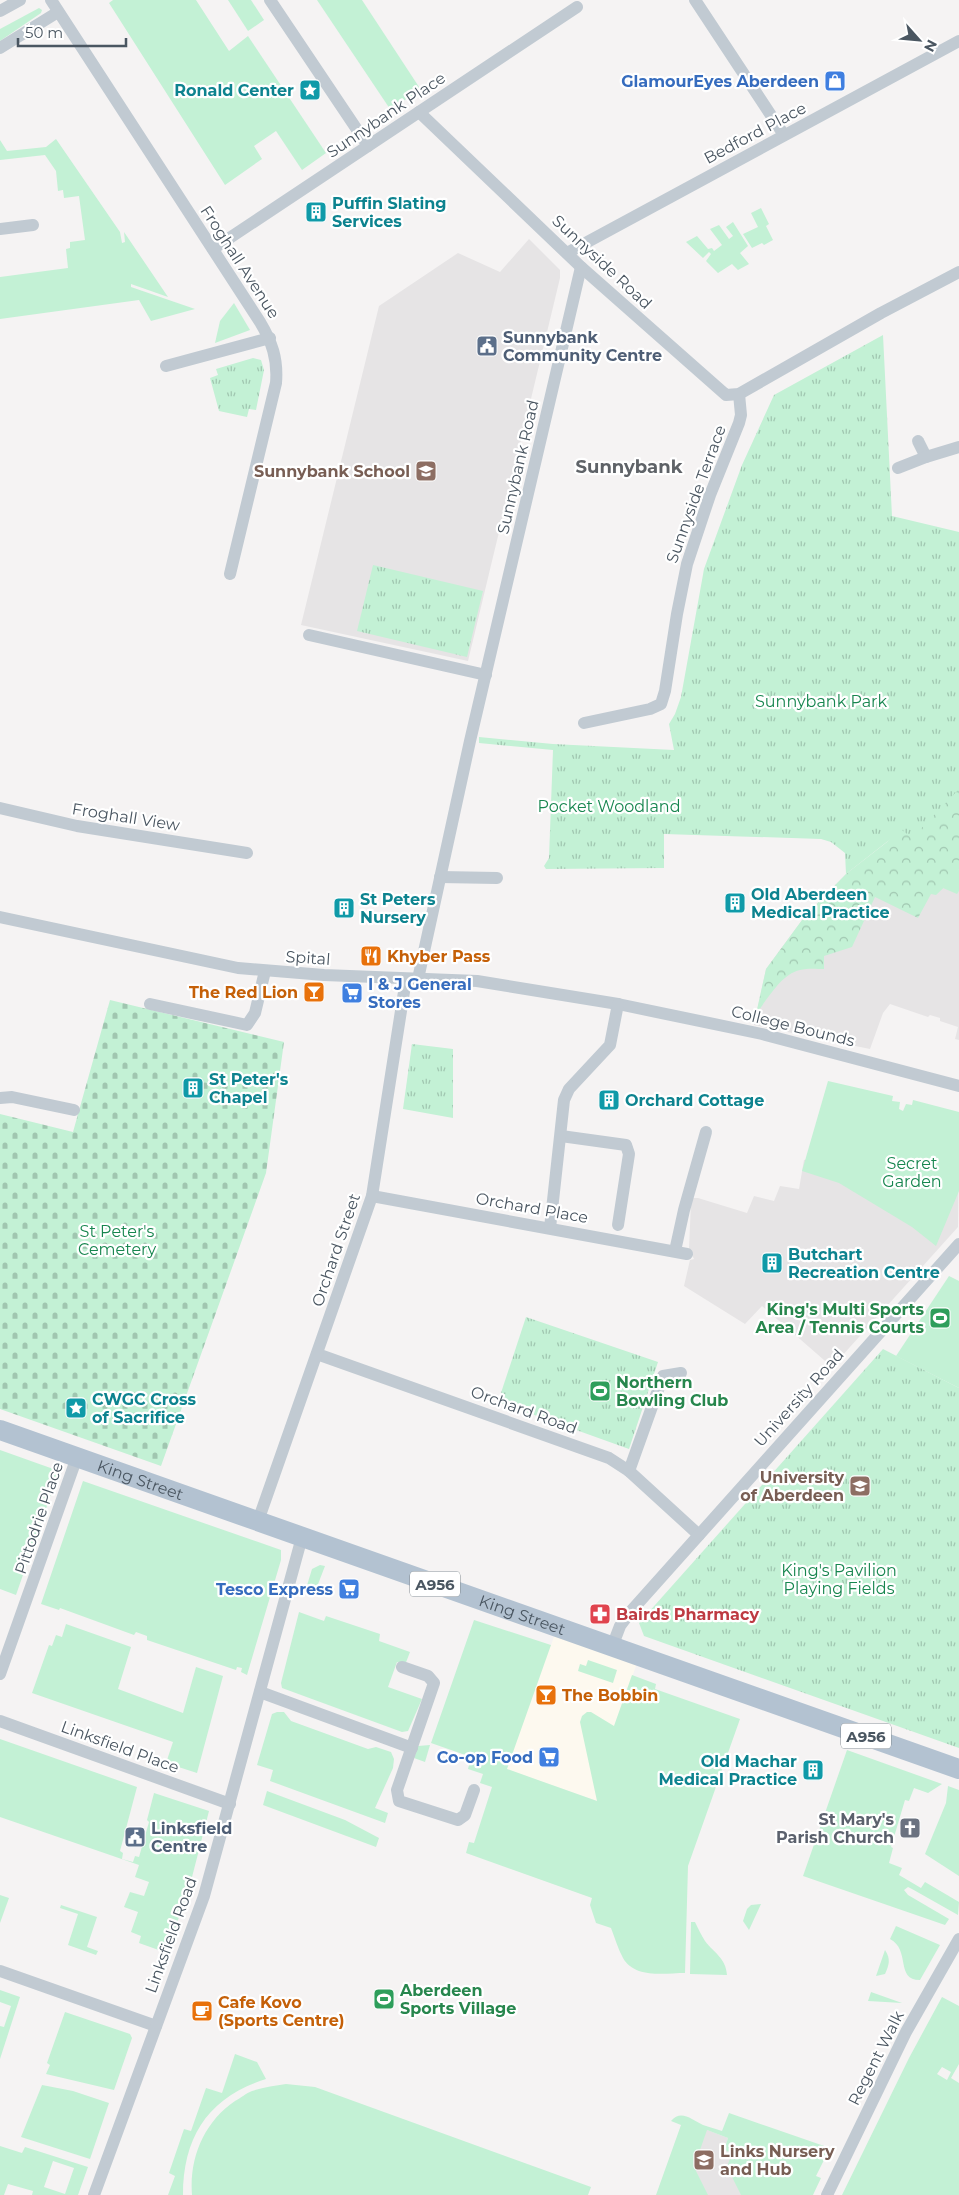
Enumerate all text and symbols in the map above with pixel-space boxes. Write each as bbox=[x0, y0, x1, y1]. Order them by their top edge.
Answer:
scale bar bbox=[18, 15, 125, 47]
north arrow bbox=[894, 15, 944, 65]
text: 50 m bbox=[25, 23, 63, 42]
text: N bbox=[920, 37, 941, 55]
street label: Sunnybank Place bbox=[323, 68, 449, 162]
shop icon: GlamourEyes Aberdeen bbox=[823, 69, 847, 93]
place label: GlamourEyes Aberdeen bbox=[621, 72, 819, 91]
place icon: Ronald Center bbox=[298, 78, 322, 102]
place label: Ronald Center bbox=[174, 81, 294, 100]
street label: Bedford Place bbox=[701, 98, 809, 168]
place label: Puffin Slating Services bbox=[332, 194, 447, 231]
building icon: Puffin Slating Services bbox=[304, 200, 328, 224]
street label: Froghall Avenue bbox=[196, 202, 284, 322]
street label: Sunnyside Road bbox=[548, 211, 656, 313]
place label: Sunnybank Community Centre bbox=[503, 328, 662, 365]
public building icon: Sunnybank Community Centre bbox=[475, 334, 499, 358]
street label: Sunnybank Road bbox=[493, 398, 543, 536]
street label: Sunnyside Terrace bbox=[662, 422, 730, 566]
district label: Sunnybank bbox=[576, 456, 683, 478]
school or university icon: Sunnybank School bbox=[414, 459, 438, 483]
place label: Sunnybank School bbox=[254, 462, 410, 481]
park label: Sunnybank Park bbox=[755, 692, 887, 711]
park label: Pocket Woodland bbox=[538, 797, 681, 816]
street label: Froghall View bbox=[71, 799, 181, 835]
place label: Old Aberdeen Medical Practice bbox=[751, 885, 890, 922]
place label: St Peters Nursery bbox=[360, 890, 436, 927]
building icon: Old Aberdeen Medical Practice bbox=[723, 891, 747, 915]
building icon: St Peters Nursery bbox=[332, 896, 356, 920]
restaurant icon: Khyber Pass bbox=[359, 944, 383, 968]
street label: Spital bbox=[285, 947, 331, 969]
place label: Khyber Pass bbox=[387, 947, 491, 966]
place label: I & J General Stores bbox=[368, 975, 472, 1012]
bar icon: The Red Lion bbox=[302, 980, 326, 1004]
supermarket icon: I & J General Stores bbox=[340, 981, 364, 1005]
place label: The Red Lion bbox=[189, 983, 298, 1002]
street label: College Bounds bbox=[729, 1001, 857, 1051]
place label: St Peter's Chapel bbox=[209, 1070, 289, 1107]
building icon: St Peter's Chapel bbox=[181, 1076, 205, 1100]
building icon: Orchard Cottage bbox=[597, 1088, 621, 1112]
place label: Orchard Cottage bbox=[625, 1091, 764, 1110]
park label: Secret Garden bbox=[882, 1154, 942, 1191]
street label: Orchard Place bbox=[474, 1189, 590, 1227]
street label: Orchard Street bbox=[308, 1190, 364, 1309]
park label: St Peter's Cemetery bbox=[78, 1222, 156, 1259]
place label: Butchart Recreation Centre bbox=[788, 1245, 940, 1282]
building icon: Butchart Recreation Centre bbox=[760, 1251, 784, 1275]
place label: King's Multi Sports Area / Tennis Courts bbox=[755, 1300, 924, 1337]
sports icon: King's Multi Sports Area / Tennis Courts bbox=[928, 1306, 952, 1330]
street label: University Road bbox=[750, 1345, 848, 1451]
place label: Northern Bowling Club bbox=[616, 1373, 728, 1410]
sports icon: Northern Bowling Club bbox=[588, 1379, 612, 1403]
street label: Orchard Road bbox=[468, 1382, 580, 1438]
place label: CWGC Cross of Sacrifice bbox=[92, 1390, 197, 1427]
place icon: CWGC Cross of Sacrifice bbox=[64, 1396, 88, 1420]
street label: King Street bbox=[95, 1456, 187, 1504]
street label: Pittodrie Place bbox=[11, 1459, 67, 1577]
place label: University of Aberdeen bbox=[740, 1468, 844, 1505]
school or university icon: University of Aberdeen bbox=[848, 1474, 872, 1498]
park label: King's Pavilion Playing Fields bbox=[781, 1561, 897, 1598]
road number: A956 bbox=[410, 1572, 460, 1596]
supermarket icon: Tesco Express bbox=[337, 1577, 361, 1601]
place label: Tesco Express bbox=[216, 1580, 333, 1599]
street label: King Street bbox=[477, 1591, 568, 1639]
pharmacy icon: Bairds Pharmacy bbox=[588, 1602, 612, 1626]
place label: Bairds Pharmacy bbox=[616, 1605, 759, 1624]
bar icon: The Bobbin bbox=[534, 1683, 558, 1707]
place label: The Bobbin bbox=[562, 1686, 658, 1705]
street label: Linksfield Place bbox=[58, 1717, 182, 1777]
road number: A956 bbox=[841, 1724, 891, 1748]
supermarket icon: Co-op Food bbox=[537, 1745, 561, 1769]
place label: Co-op Food bbox=[437, 1748, 533, 1767]
place label: Old Machar Medical Practice bbox=[659, 1752, 797, 1789]
building icon: Old Machar Medical Practice bbox=[801, 1758, 825, 1782]
place label: St Mary's Parish Church bbox=[776, 1810, 894, 1847]
church icon: St Mary's Parish Church bbox=[898, 1816, 922, 1840]
place label: Linksfield Centre bbox=[151, 1819, 232, 1856]
public building icon: Linksfield Centre bbox=[123, 1825, 147, 1849]
street label: Linksfield Road bbox=[141, 1874, 201, 1996]
place label: Aberdeen Sports Village bbox=[399, 1981, 516, 2018]
sports icon: Aberdeen Sports Village bbox=[372, 1987, 396, 2011]
place label: Cafe Kovo (Sports Centre) bbox=[218, 1993, 345, 2030]
cafe icon: Cafe Kovo (Sports Centre) bbox=[190, 1999, 214, 2023]
street label: Regent Walk bbox=[844, 2007, 908, 2108]
place label: Links Nursery and Hub bbox=[720, 2142, 835, 2179]
school or university icon: Links Nursery and Hub bbox=[692, 2148, 716, 2172]

